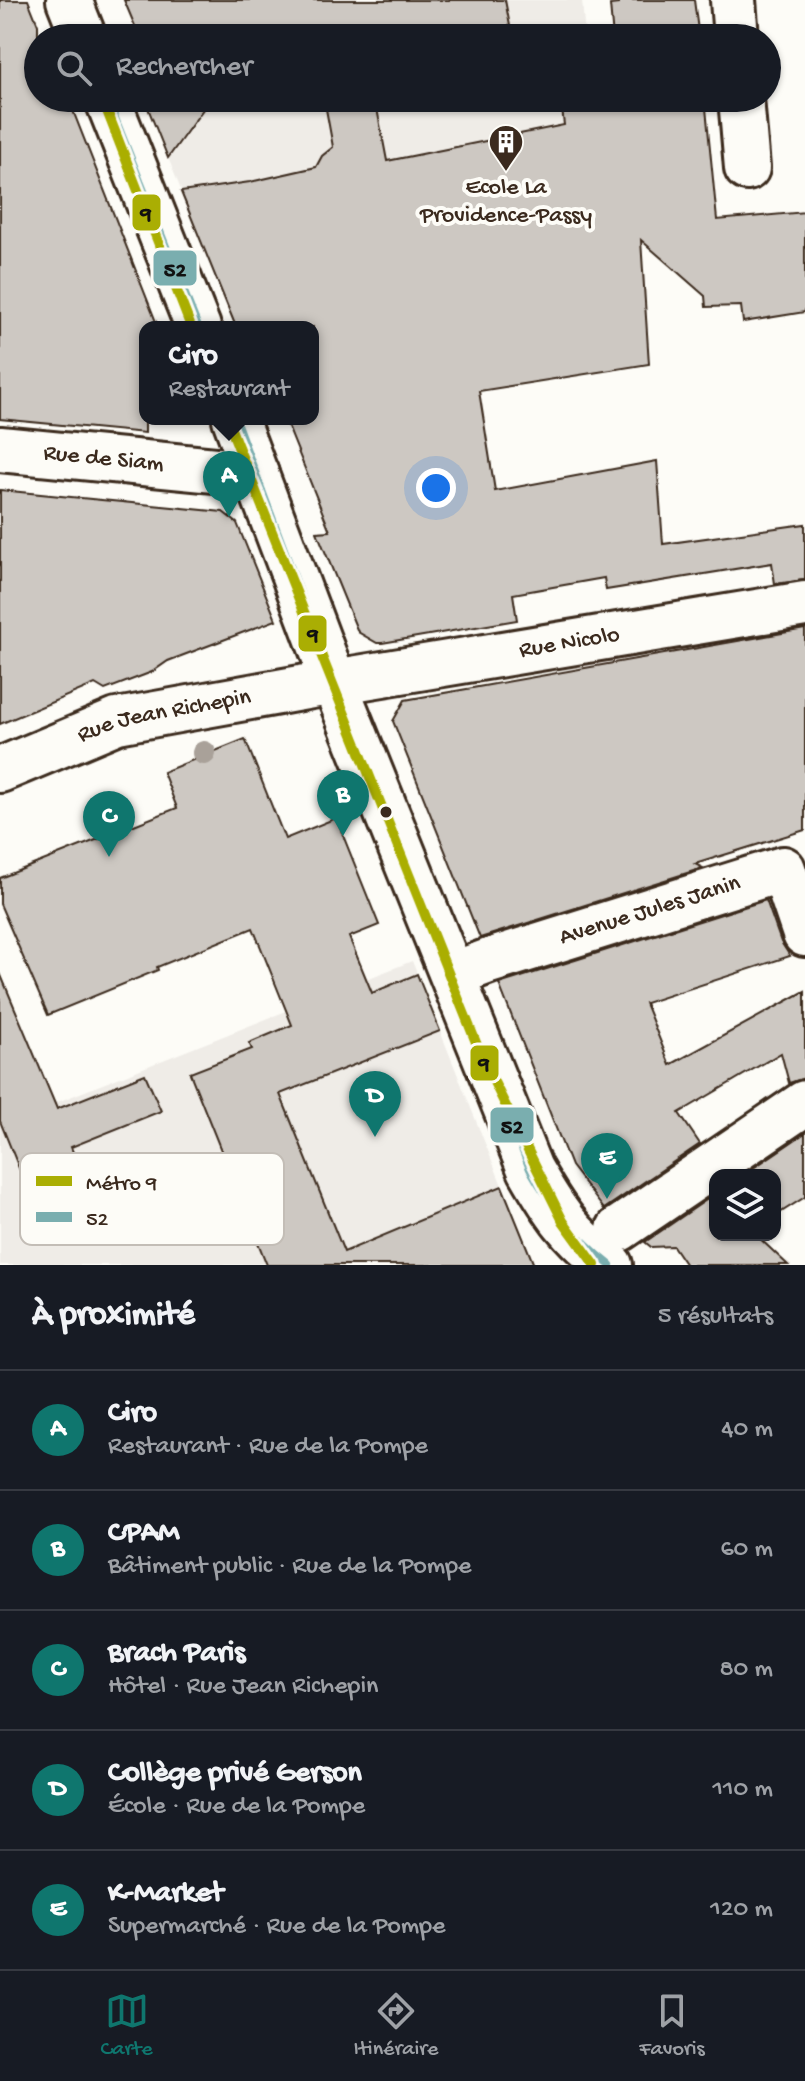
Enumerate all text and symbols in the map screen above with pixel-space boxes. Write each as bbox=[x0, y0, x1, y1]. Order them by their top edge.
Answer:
search box bbox=[24, 24, 781, 112]
icon: search bbox=[52, 46, 96, 90]
text: Rechercher bbox=[116, 51, 252, 86]
building icon: Ecole La Providence-Passy bbox=[487, 123, 525, 173]
place label: Ecole La Providence-Passy bbox=[419, 174, 592, 231]
line badge: 9 bbox=[131, 193, 162, 232]
text: 9 bbox=[139, 203, 152, 229]
line badge: 52 bbox=[152, 249, 198, 287]
text: 52 bbox=[164, 259, 186, 285]
popup bbox=[139, 321, 319, 425]
text: Ciro bbox=[169, 340, 218, 375]
text: Restaurant bbox=[169, 375, 289, 406]
street label: Rue de Siam bbox=[42, 439, 165, 479]
pin: A bbox=[203, 451, 255, 517]
your location bbox=[416, 468, 456, 508]
line badge: 9 bbox=[297, 614, 328, 653]
street label: Rue Nicolo bbox=[517, 620, 622, 666]
text: 9 bbox=[306, 624, 319, 650]
street label: Rue Jean Richepin bbox=[73, 683, 254, 750]
pin: B bbox=[317, 770, 369, 836]
pin: C bbox=[83, 791, 135, 857]
unlabelled marker bbox=[378, 804, 394, 820]
street label: Avenue Jules Janin bbox=[556, 869, 745, 953]
line badge: 9 bbox=[469, 1044, 500, 1082]
text: 9 bbox=[477, 1053, 490, 1079]
pin: D bbox=[349, 1071, 401, 1137]
line badge: 52 bbox=[489, 1106, 535, 1144]
text: 52 bbox=[501, 1116, 523, 1142]
pin: E bbox=[581, 1133, 633, 1199]
legend bbox=[20, 1153, 284, 1245]
map controls bbox=[709, 1169, 781, 1241]
button: layers bbox=[709, 1169, 781, 1241]
text: Métro 9 bbox=[86, 1172, 157, 1198]
text: 52 bbox=[86, 1208, 109, 1234]
text: À proximité bbox=[32, 1297, 195, 1337]
text: 5 résultats bbox=[658, 1302, 773, 1333]
text: Ciro bbox=[108, 1397, 157, 1432]
text: A bbox=[50, 1415, 66, 1446]
text: 40 m bbox=[721, 1415, 773, 1446]
text: Restaurant · Rue de la Pompe bbox=[108, 1432, 428, 1463]
text: CPAM bbox=[108, 1517, 179, 1552]
text: B bbox=[51, 1535, 65, 1566]
text: 60 m bbox=[720, 1535, 773, 1566]
text: Bâtiment public · Rue de la Pompe bbox=[108, 1552, 471, 1583]
text: Brach Paris bbox=[108, 1637, 245, 1672]
text: C bbox=[51, 1655, 65, 1686]
text: 80 m bbox=[719, 1655, 773, 1686]
text: Hôtel · Rue Jean Richepin bbox=[108, 1672, 378, 1703]
text: Collège privé Gerson bbox=[108, 1757, 362, 1792]
text: D bbox=[50, 1775, 66, 1806]
text: 110 m bbox=[713, 1775, 773, 1806]
text: École · Rue de la Pompe bbox=[108, 1792, 365, 1823]
text: K-Market bbox=[108, 1877, 223, 1912]
text: E bbox=[50, 1895, 66, 1926]
text: 120 m bbox=[710, 1895, 773, 1926]
text: Supermarché · Rue de la Pompe bbox=[108, 1912, 446, 1943]
tab: Carte bbox=[100, 1989, 153, 2063]
tab: Itinéraire bbox=[354, 1989, 438, 2063]
tab: Favoris bbox=[639, 1989, 705, 2063]

